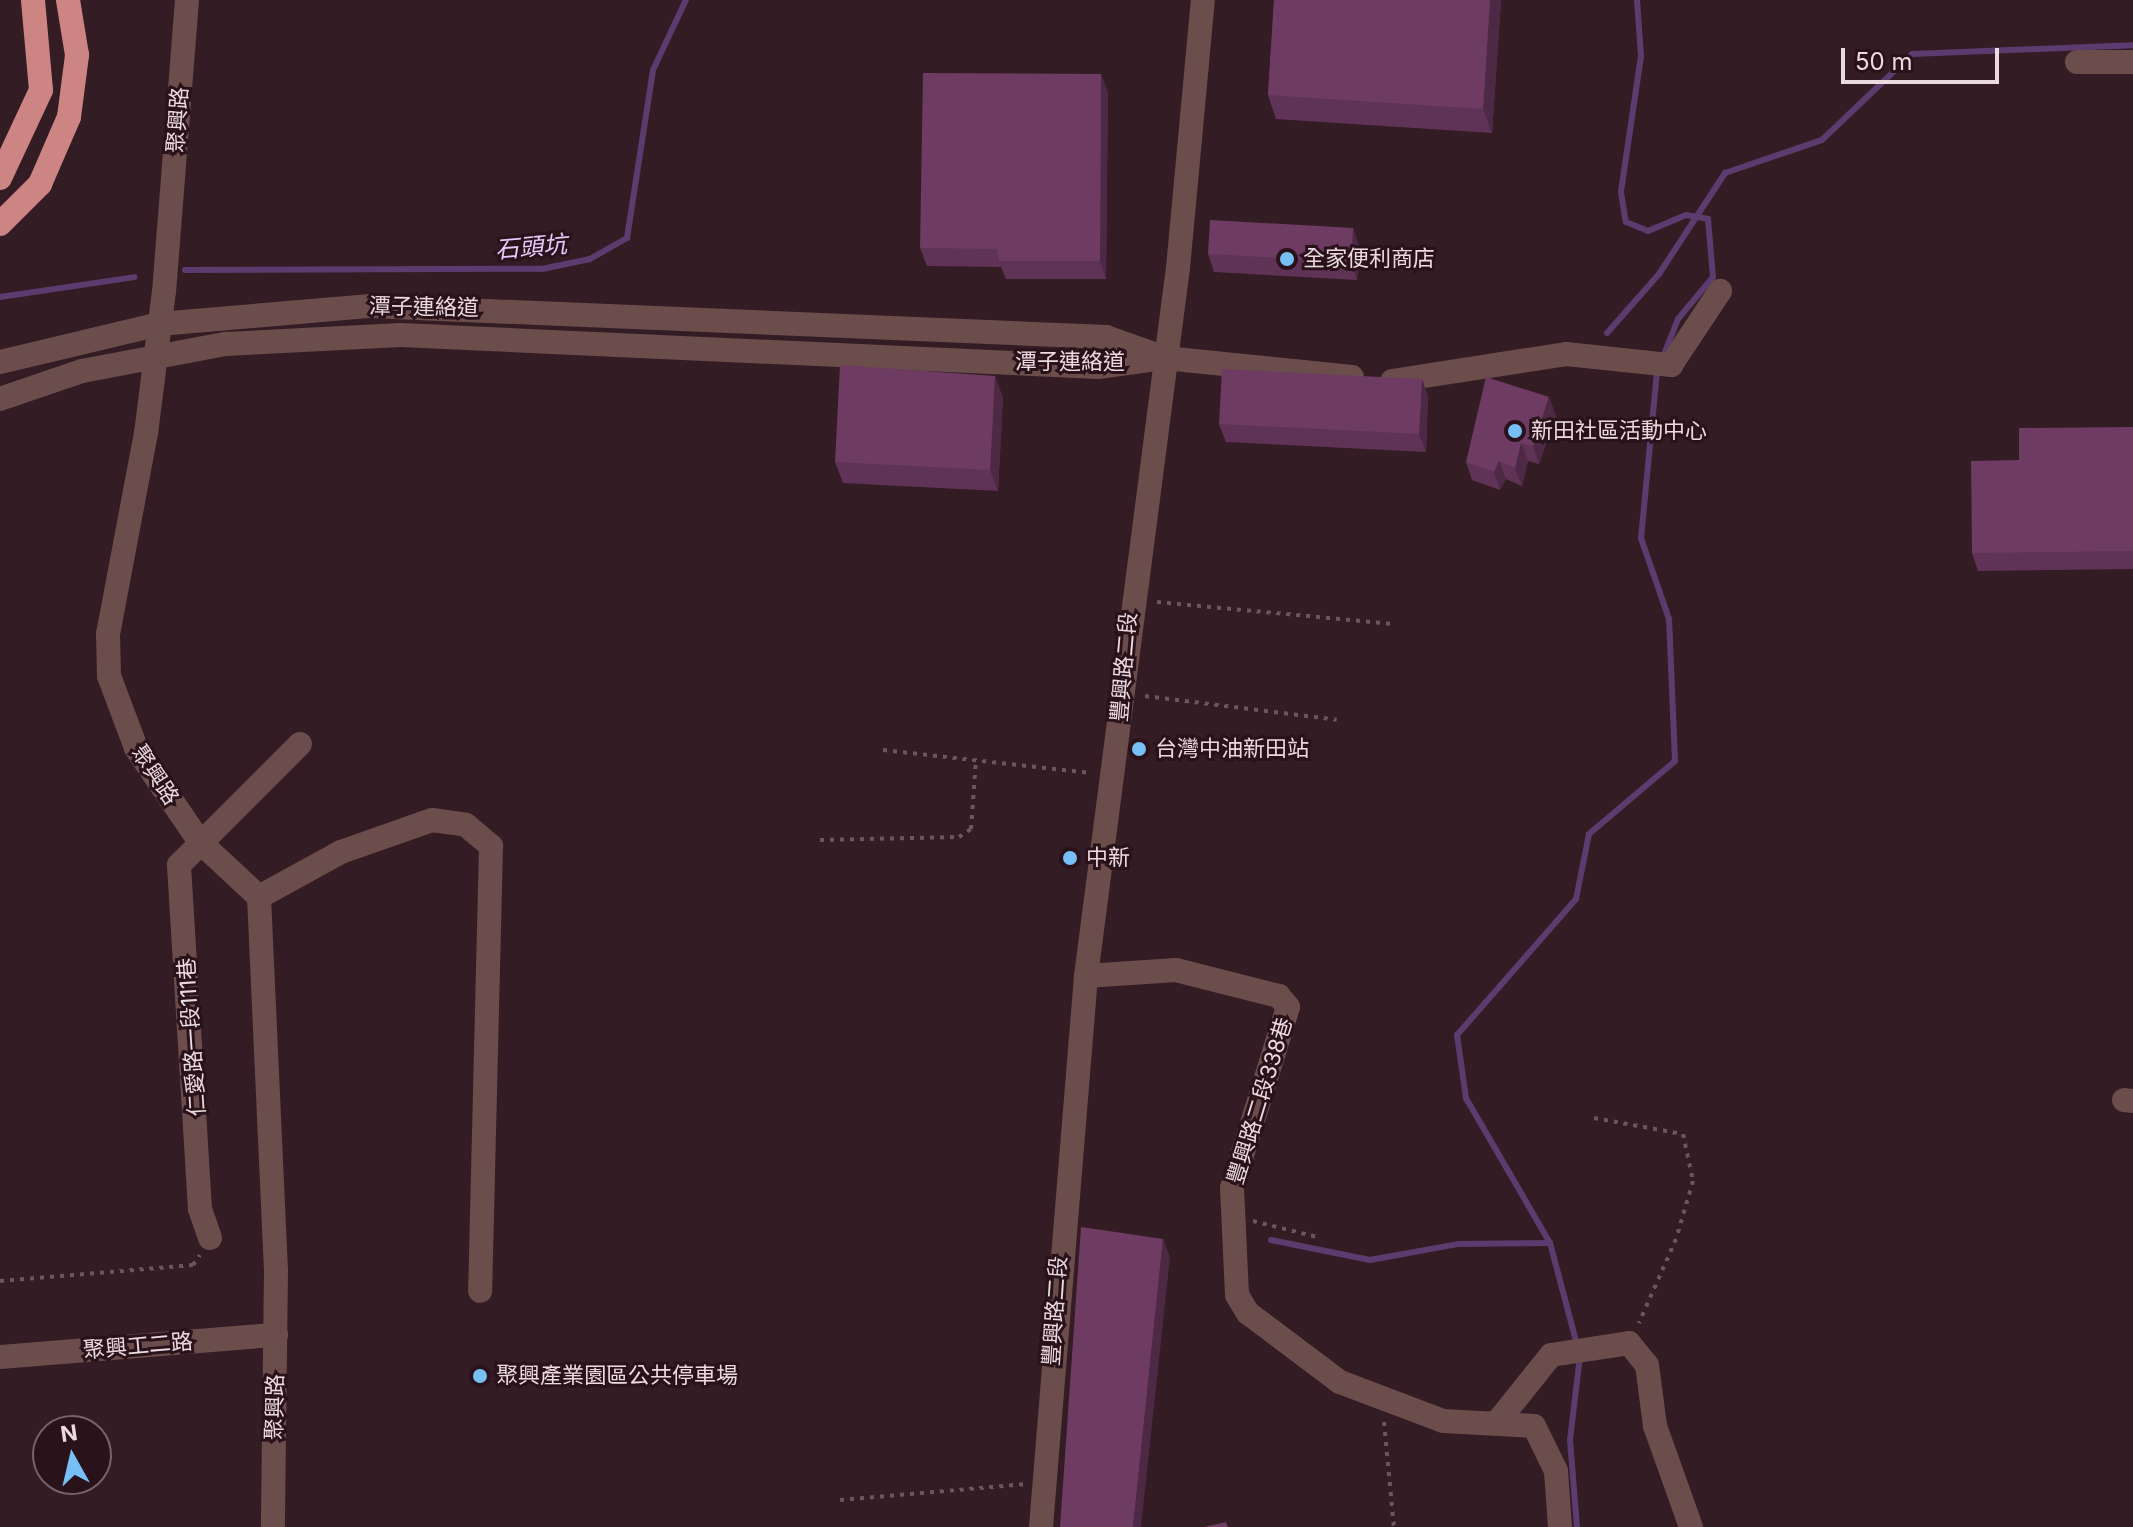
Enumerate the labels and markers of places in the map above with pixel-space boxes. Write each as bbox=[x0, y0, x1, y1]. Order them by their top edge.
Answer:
place label: 全家便利商店 bbox=[1303, 246, 1435, 272]
marker: 全家便利商店 bbox=[1278, 250, 1296, 268]
place label: 新田社區活動中心 bbox=[1531, 418, 1707, 444]
marker: 新田社區活動中心 bbox=[1506, 422, 1524, 440]
place label: 台灣中油新田站 bbox=[1155, 736, 1309, 762]
marker: 台灣中油新田站 bbox=[1130, 740, 1148, 758]
place label: 中新 bbox=[1086, 845, 1130, 871]
marker: 中新 bbox=[1061, 849, 1079, 867]
place label: 聚興產業園區公共停車場 bbox=[496, 1363, 738, 1389]
marker: 聚興產業園區公共停車場 bbox=[471, 1367, 489, 1385]

